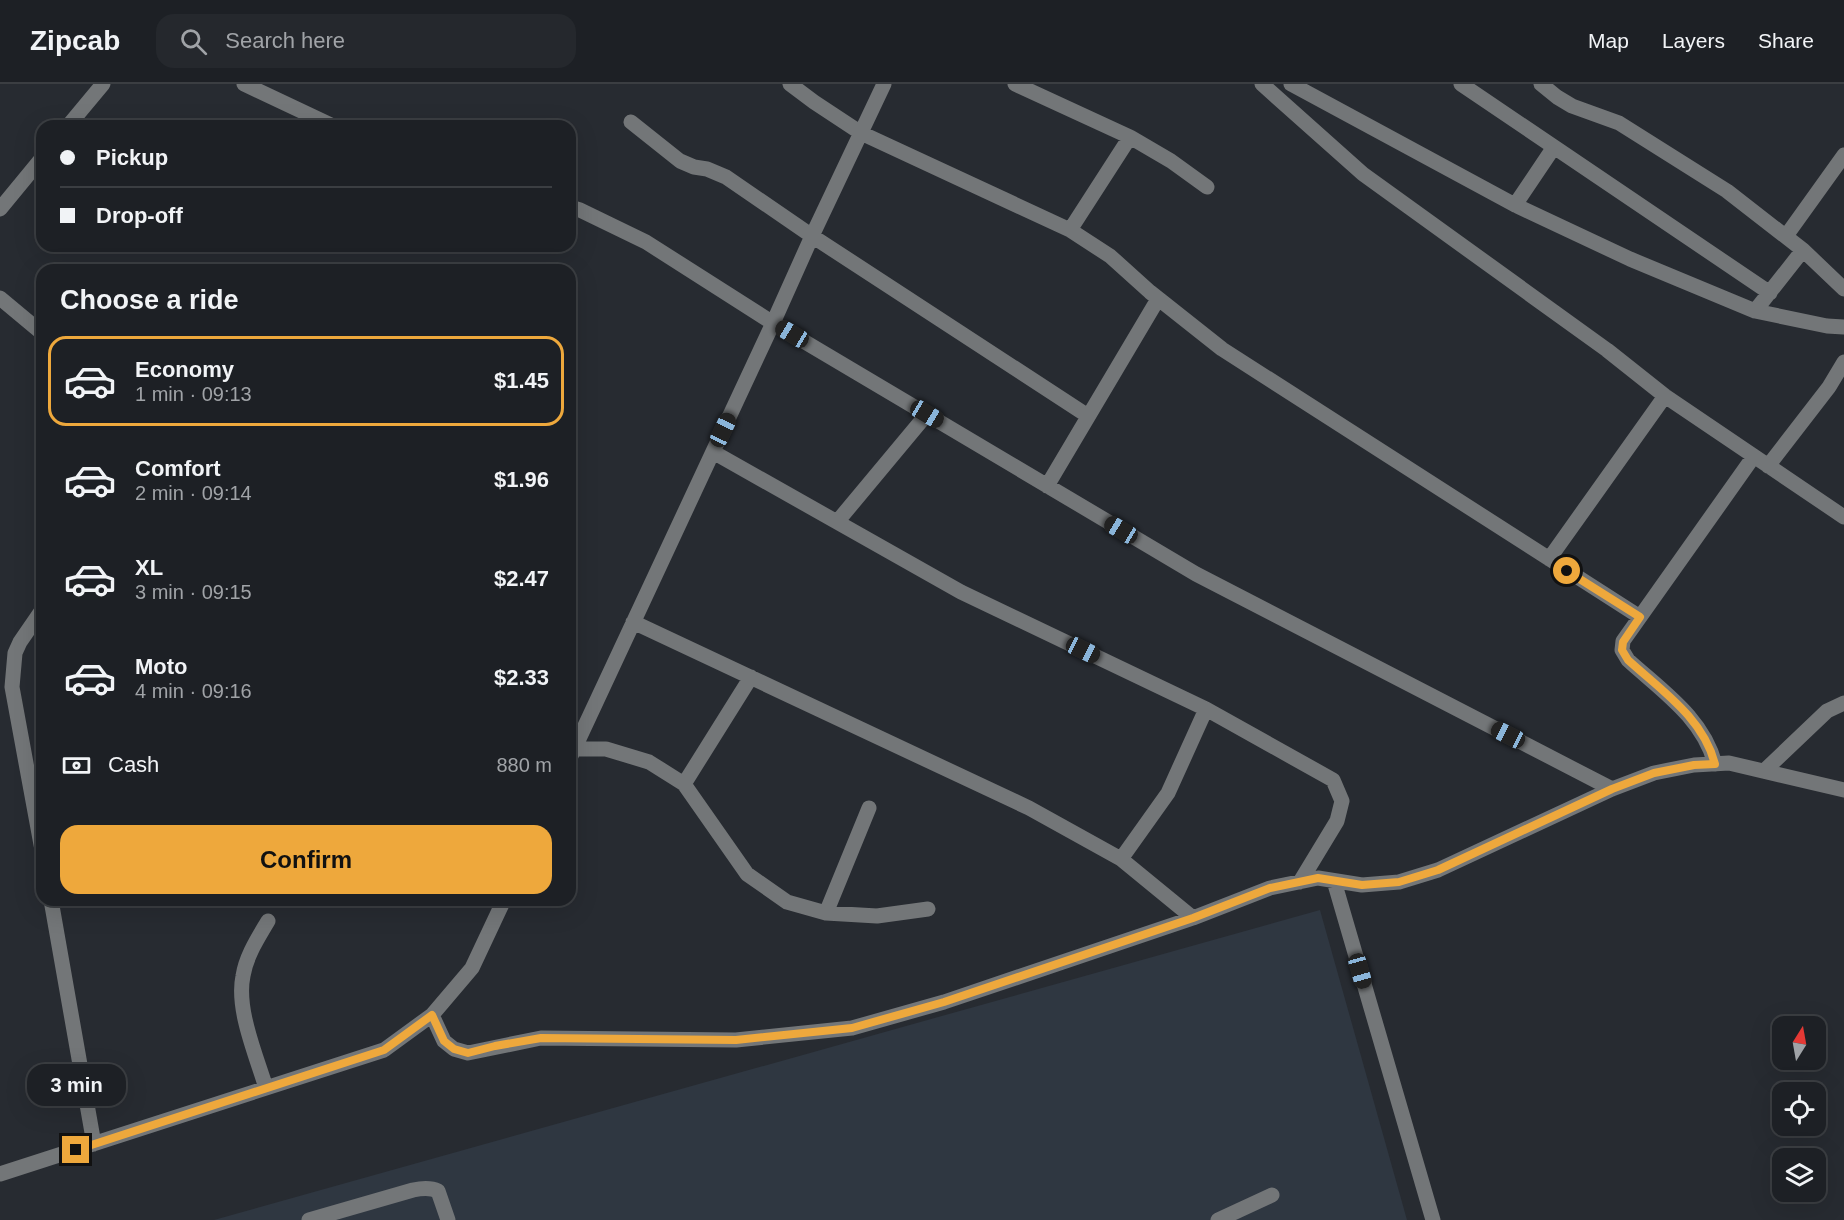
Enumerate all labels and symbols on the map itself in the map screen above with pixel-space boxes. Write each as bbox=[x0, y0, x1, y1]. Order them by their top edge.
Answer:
car bbox=[772, 317, 812, 351]
car bbox=[907, 397, 947, 431]
car bbox=[707, 410, 739, 450]
car bbox=[1101, 513, 1141, 547]
route start bbox=[1553, 557, 1580, 584]
car bbox=[1063, 634, 1103, 666]
car bbox=[1488, 719, 1528, 751]
car bbox=[1346, 951, 1374, 991]
north arrow bbox=[1772, 1016, 1826, 1070]
callout: 3 min bbox=[26, 1063, 125, 1105]
route end bbox=[62, 1136, 89, 1163]

